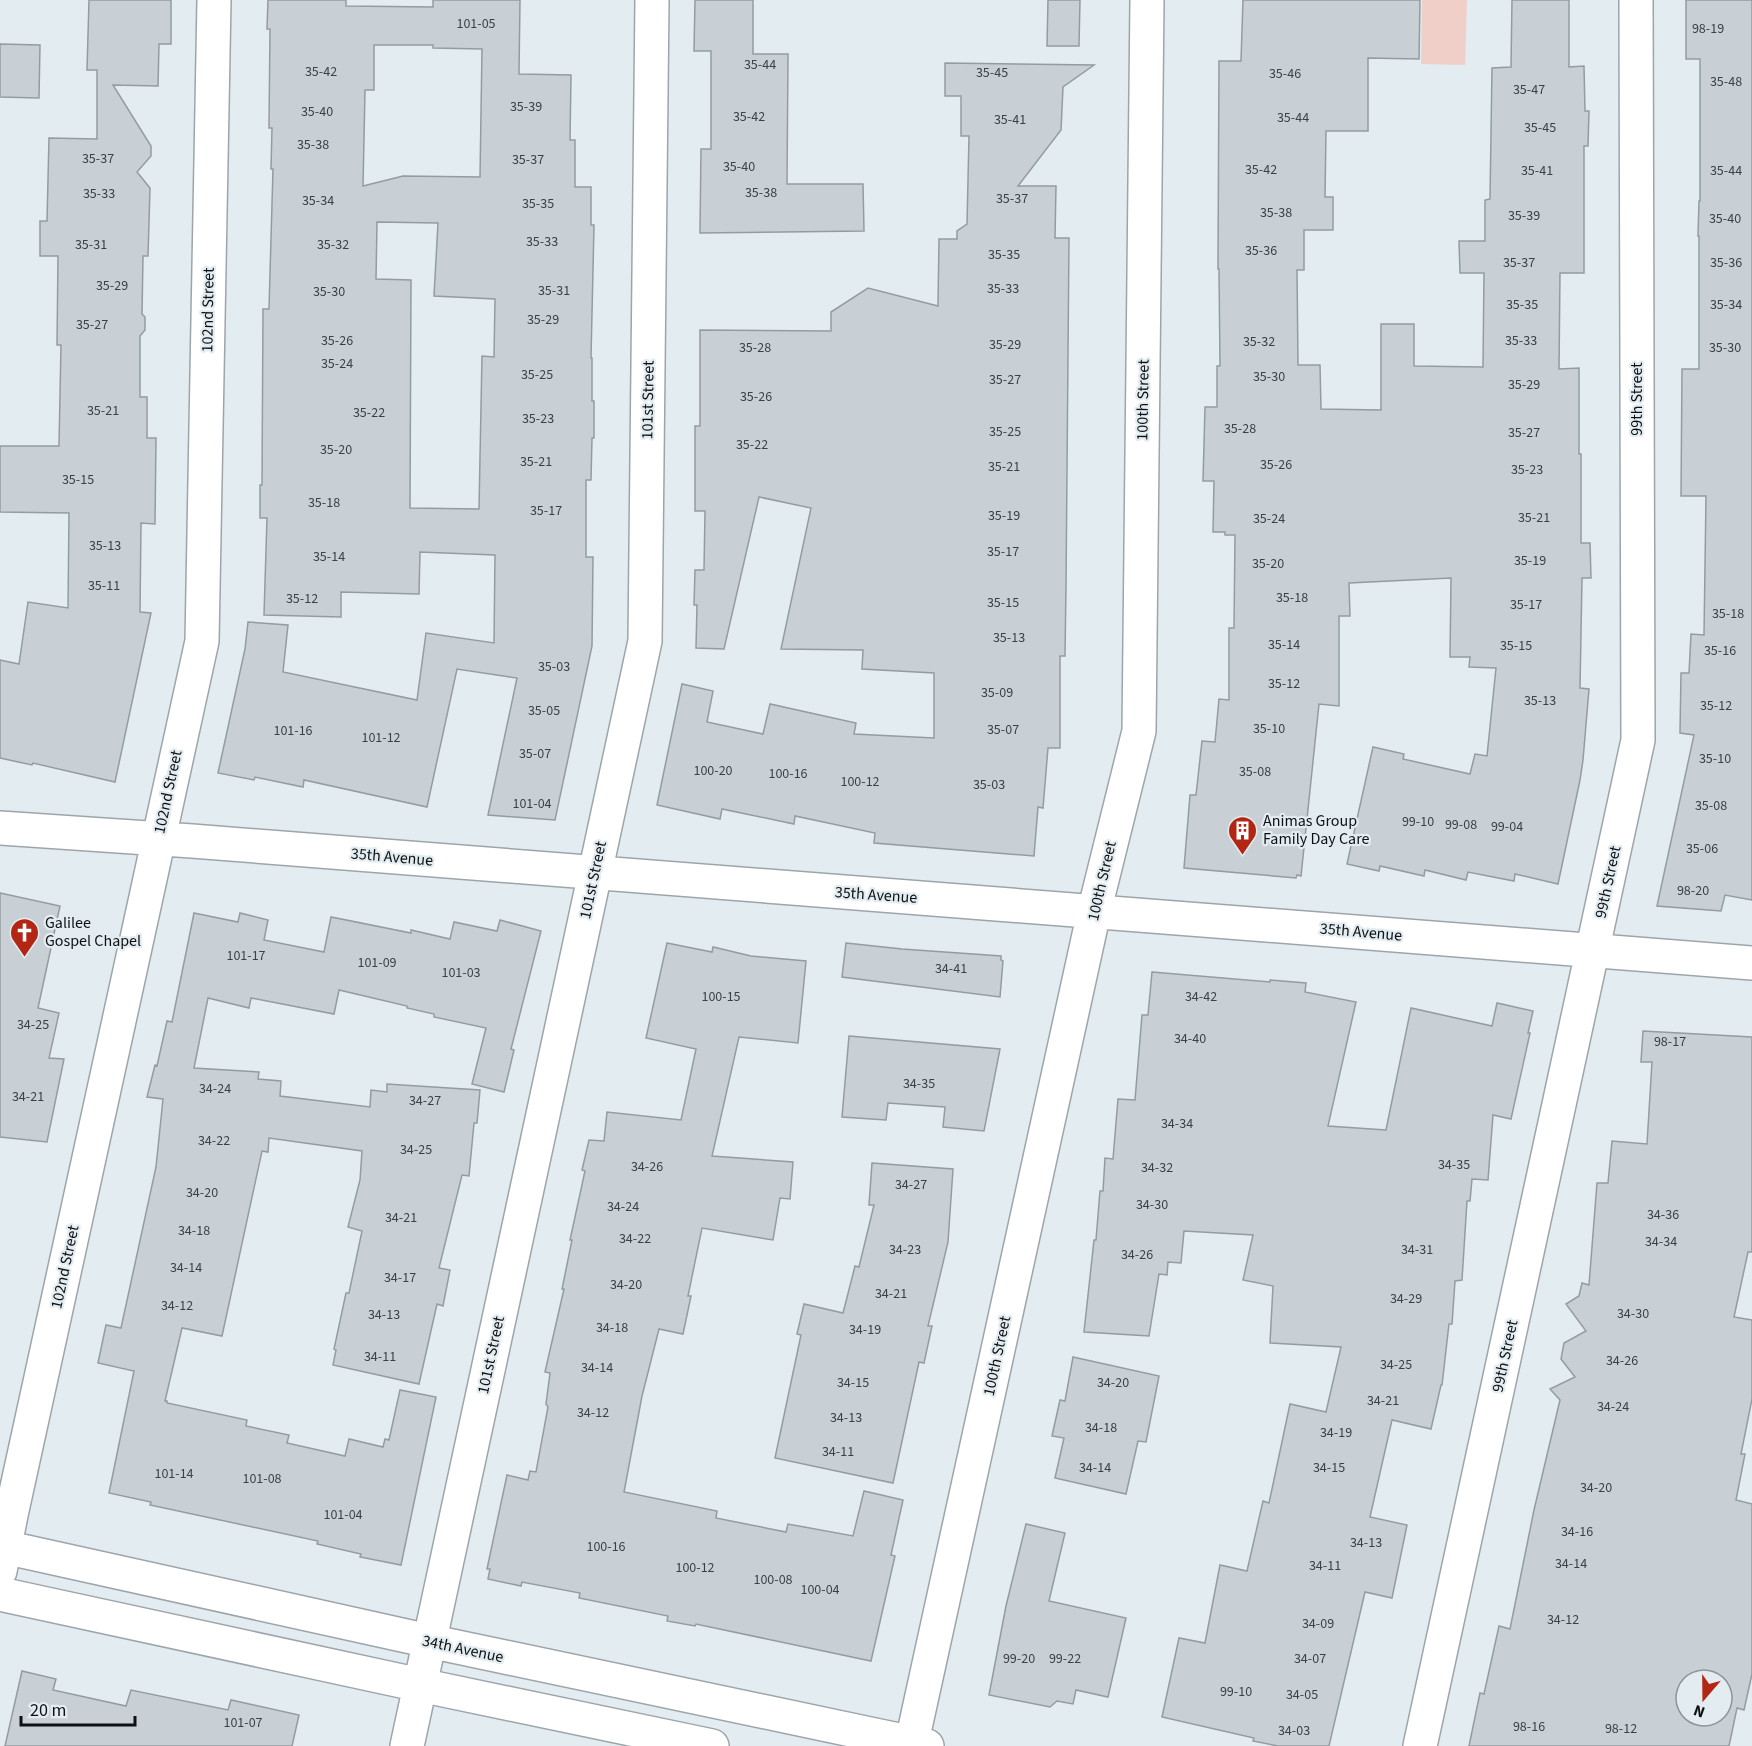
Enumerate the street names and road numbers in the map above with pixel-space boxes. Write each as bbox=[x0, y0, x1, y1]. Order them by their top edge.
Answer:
street label: 102nd Street bbox=[196, 267, 220, 353]
street label: 100th Street bbox=[1131, 359, 1155, 441]
street label: 101st Street bbox=[636, 360, 660, 440]
street label: 99th Street bbox=[1626, 362, 1648, 436]
street label: 102nd Street bbox=[148, 748, 188, 836]
street label: 100th Street bbox=[1082, 838, 1122, 923]
street label: 101st Street bbox=[574, 839, 612, 921]
street label: 35th Avenue bbox=[350, 842, 434, 872]
street label: 99th Street bbox=[1590, 843, 1627, 920]
street label: 35th Avenue bbox=[834, 881, 918, 909]
street label: 35th Avenue bbox=[1319, 917, 1403, 947]
street label: 102nd Street bbox=[45, 1223, 85, 1311]
street label: 100th Street bbox=[978, 1313, 1016, 1398]
street label: 101st Street bbox=[472, 1314, 510, 1396]
street label: 99th Street bbox=[1487, 1317, 1524, 1394]
street label: 34th Avenue bbox=[420, 1630, 506, 1668]

